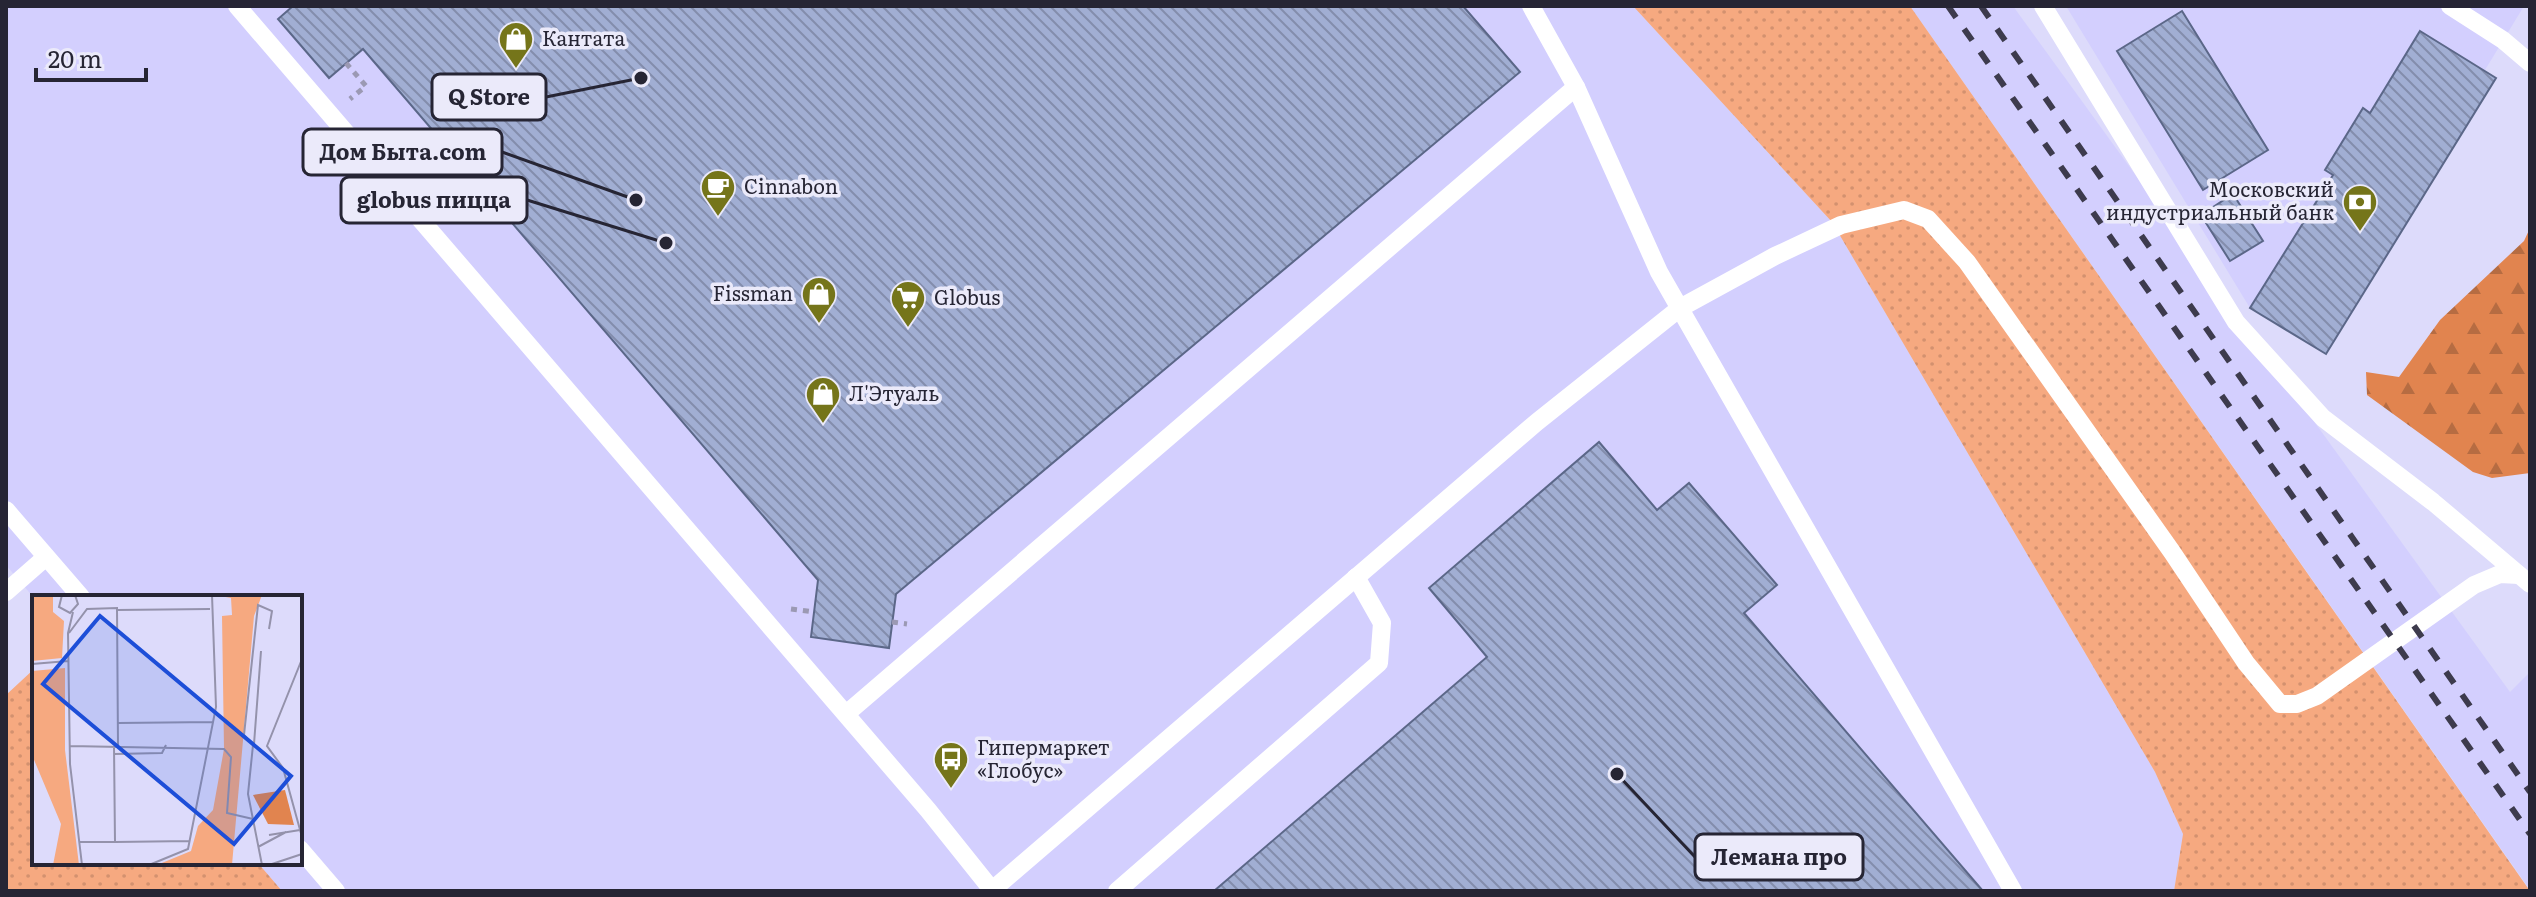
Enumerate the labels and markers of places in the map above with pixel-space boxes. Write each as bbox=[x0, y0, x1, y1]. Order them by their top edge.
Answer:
shop icon: Кантата bbox=[497, 20, 535, 70]
place label: Кантата bbox=[542, 22, 626, 52]
callout: Q Store bbox=[432, 74, 546, 120]
callout: Дом Быта.com bbox=[303, 129, 502, 175]
cafe icon: Cinnabon bbox=[699, 168, 737, 218]
place label: Cinnabon bbox=[744, 170, 838, 200]
place label: Московский индустриальный банк bbox=[2106, 173, 2334, 226]
callout: globus пицца bbox=[341, 177, 527, 223]
bank icon: Московский индустриальный банк bbox=[2341, 183, 2379, 233]
shop icon: Fissman bbox=[800, 275, 838, 325]
place label: Fissman bbox=[713, 277, 793, 307]
supermarket icon: Globus bbox=[889, 279, 927, 329]
place label: Globus bbox=[934, 281, 1000, 311]
shop icon: Л'Этуаль bbox=[804, 375, 842, 425]
place label: Л'Этуаль bbox=[849, 377, 939, 407]
place label: Гипермаркет «Глобус» bbox=[977, 731, 1110, 784]
bus stop icon: Гипермаркет «Глобус» bbox=[932, 740, 970, 790]
callout: Лемана про bbox=[1695, 834, 1863, 880]

